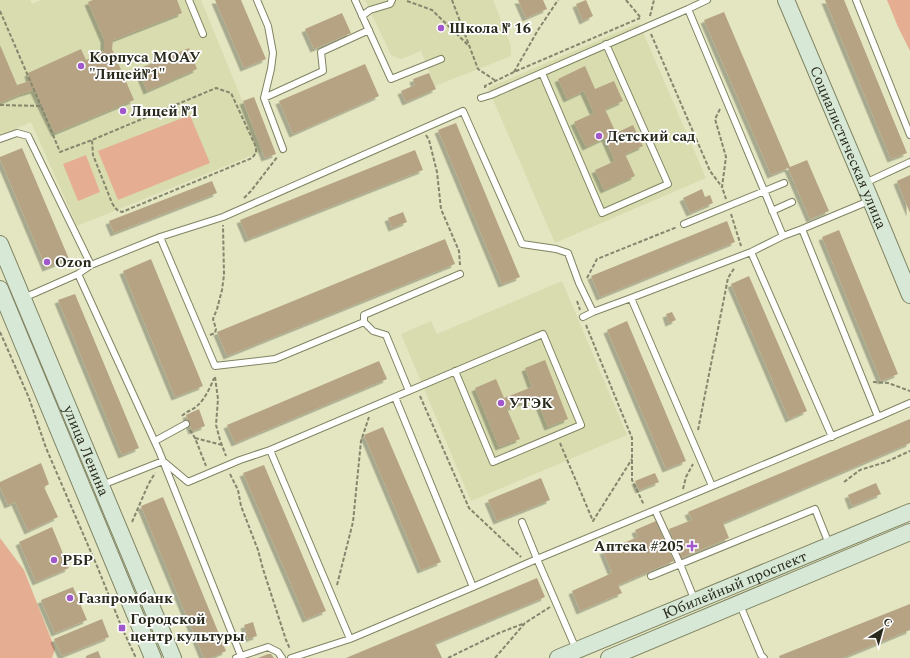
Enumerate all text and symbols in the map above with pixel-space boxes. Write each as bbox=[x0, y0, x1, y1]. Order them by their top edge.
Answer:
place label: Школа № 16 bbox=[449, 17, 531, 40]
marker: Школа № 16 bbox=[436, 23, 446, 33]
place label: Корпуса МОАУ "Лицей№1" bbox=[89, 46, 201, 86]
marker: Корпуса МОАУ "Лицей№1" bbox=[76, 61, 86, 71]
street label: Социалистическая улица bbox=[804, 62, 893, 233]
place label: Лицей №1 bbox=[131, 100, 198, 123]
marker: Лицей №1 bbox=[118, 106, 128, 116]
place label: Детский сад bbox=[607, 125, 695, 148]
marker: Детский сад bbox=[594, 131, 604, 141]
place label: Ozon bbox=[55, 251, 92, 274]
marker: Ozon bbox=[42, 257, 52, 267]
place label: УТЭК bbox=[509, 392, 553, 415]
marker: УТЭК bbox=[496, 398, 506, 408]
street label: улица Ленина bbox=[57, 401, 116, 500]
place label: Аптека #205 bbox=[594, 535, 684, 558]
marker: Аптека #205 bbox=[687, 541, 697, 551]
street label: Юбилейный проспект bbox=[659, 545, 810, 625]
place label: РБР bbox=[62, 549, 93, 572]
marker: РБР bbox=[49, 555, 59, 565]
place label: Газпромбанк bbox=[78, 587, 173, 610]
marker: Газпромбанк bbox=[65, 593, 75, 603]
place label: Городской центр культуры bbox=[130, 608, 245, 648]
north arrow bbox=[862, 610, 902, 650]
text: С bbox=[879, 613, 896, 632]
marker: Городской центр культуры bbox=[117, 623, 127, 633]

